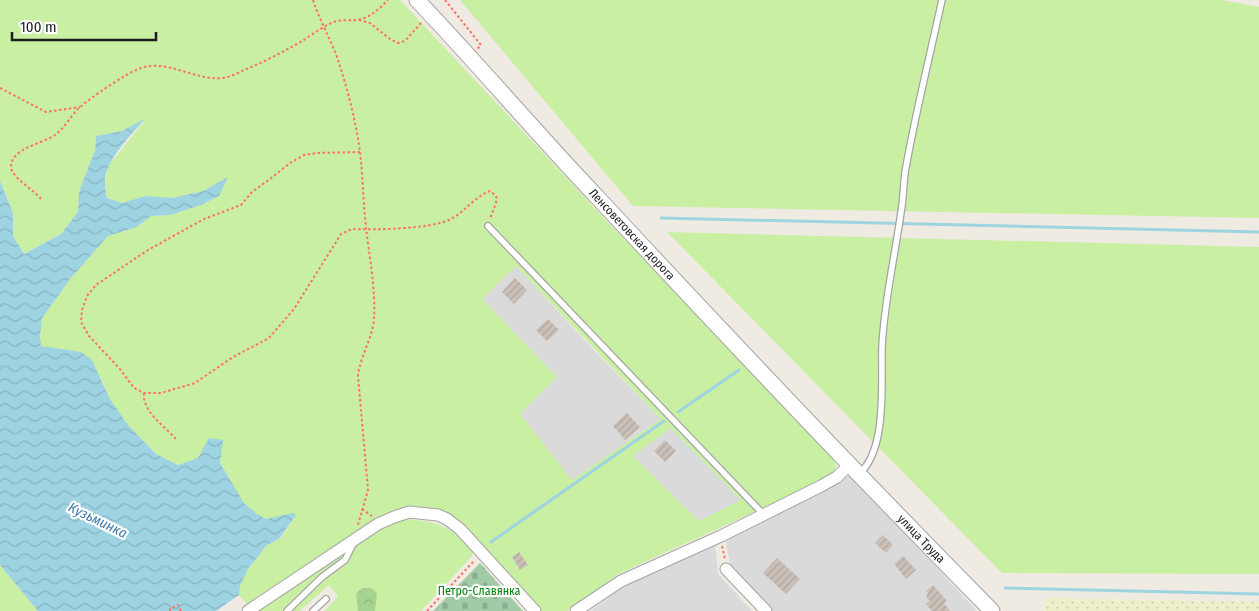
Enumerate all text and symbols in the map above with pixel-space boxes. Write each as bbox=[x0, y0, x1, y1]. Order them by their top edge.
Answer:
scale bar bbox=[12, 10, 156, 42]
text: 100 m bbox=[20, 18, 57, 36]
street label: Ленсоветовская дорога bbox=[586, 186, 678, 283]
water label: Кузьминка bbox=[66, 499, 130, 542]
street label: улица Труда bbox=[895, 512, 948, 566]
park label: Петро-Славянка bbox=[438, 584, 520, 598]

